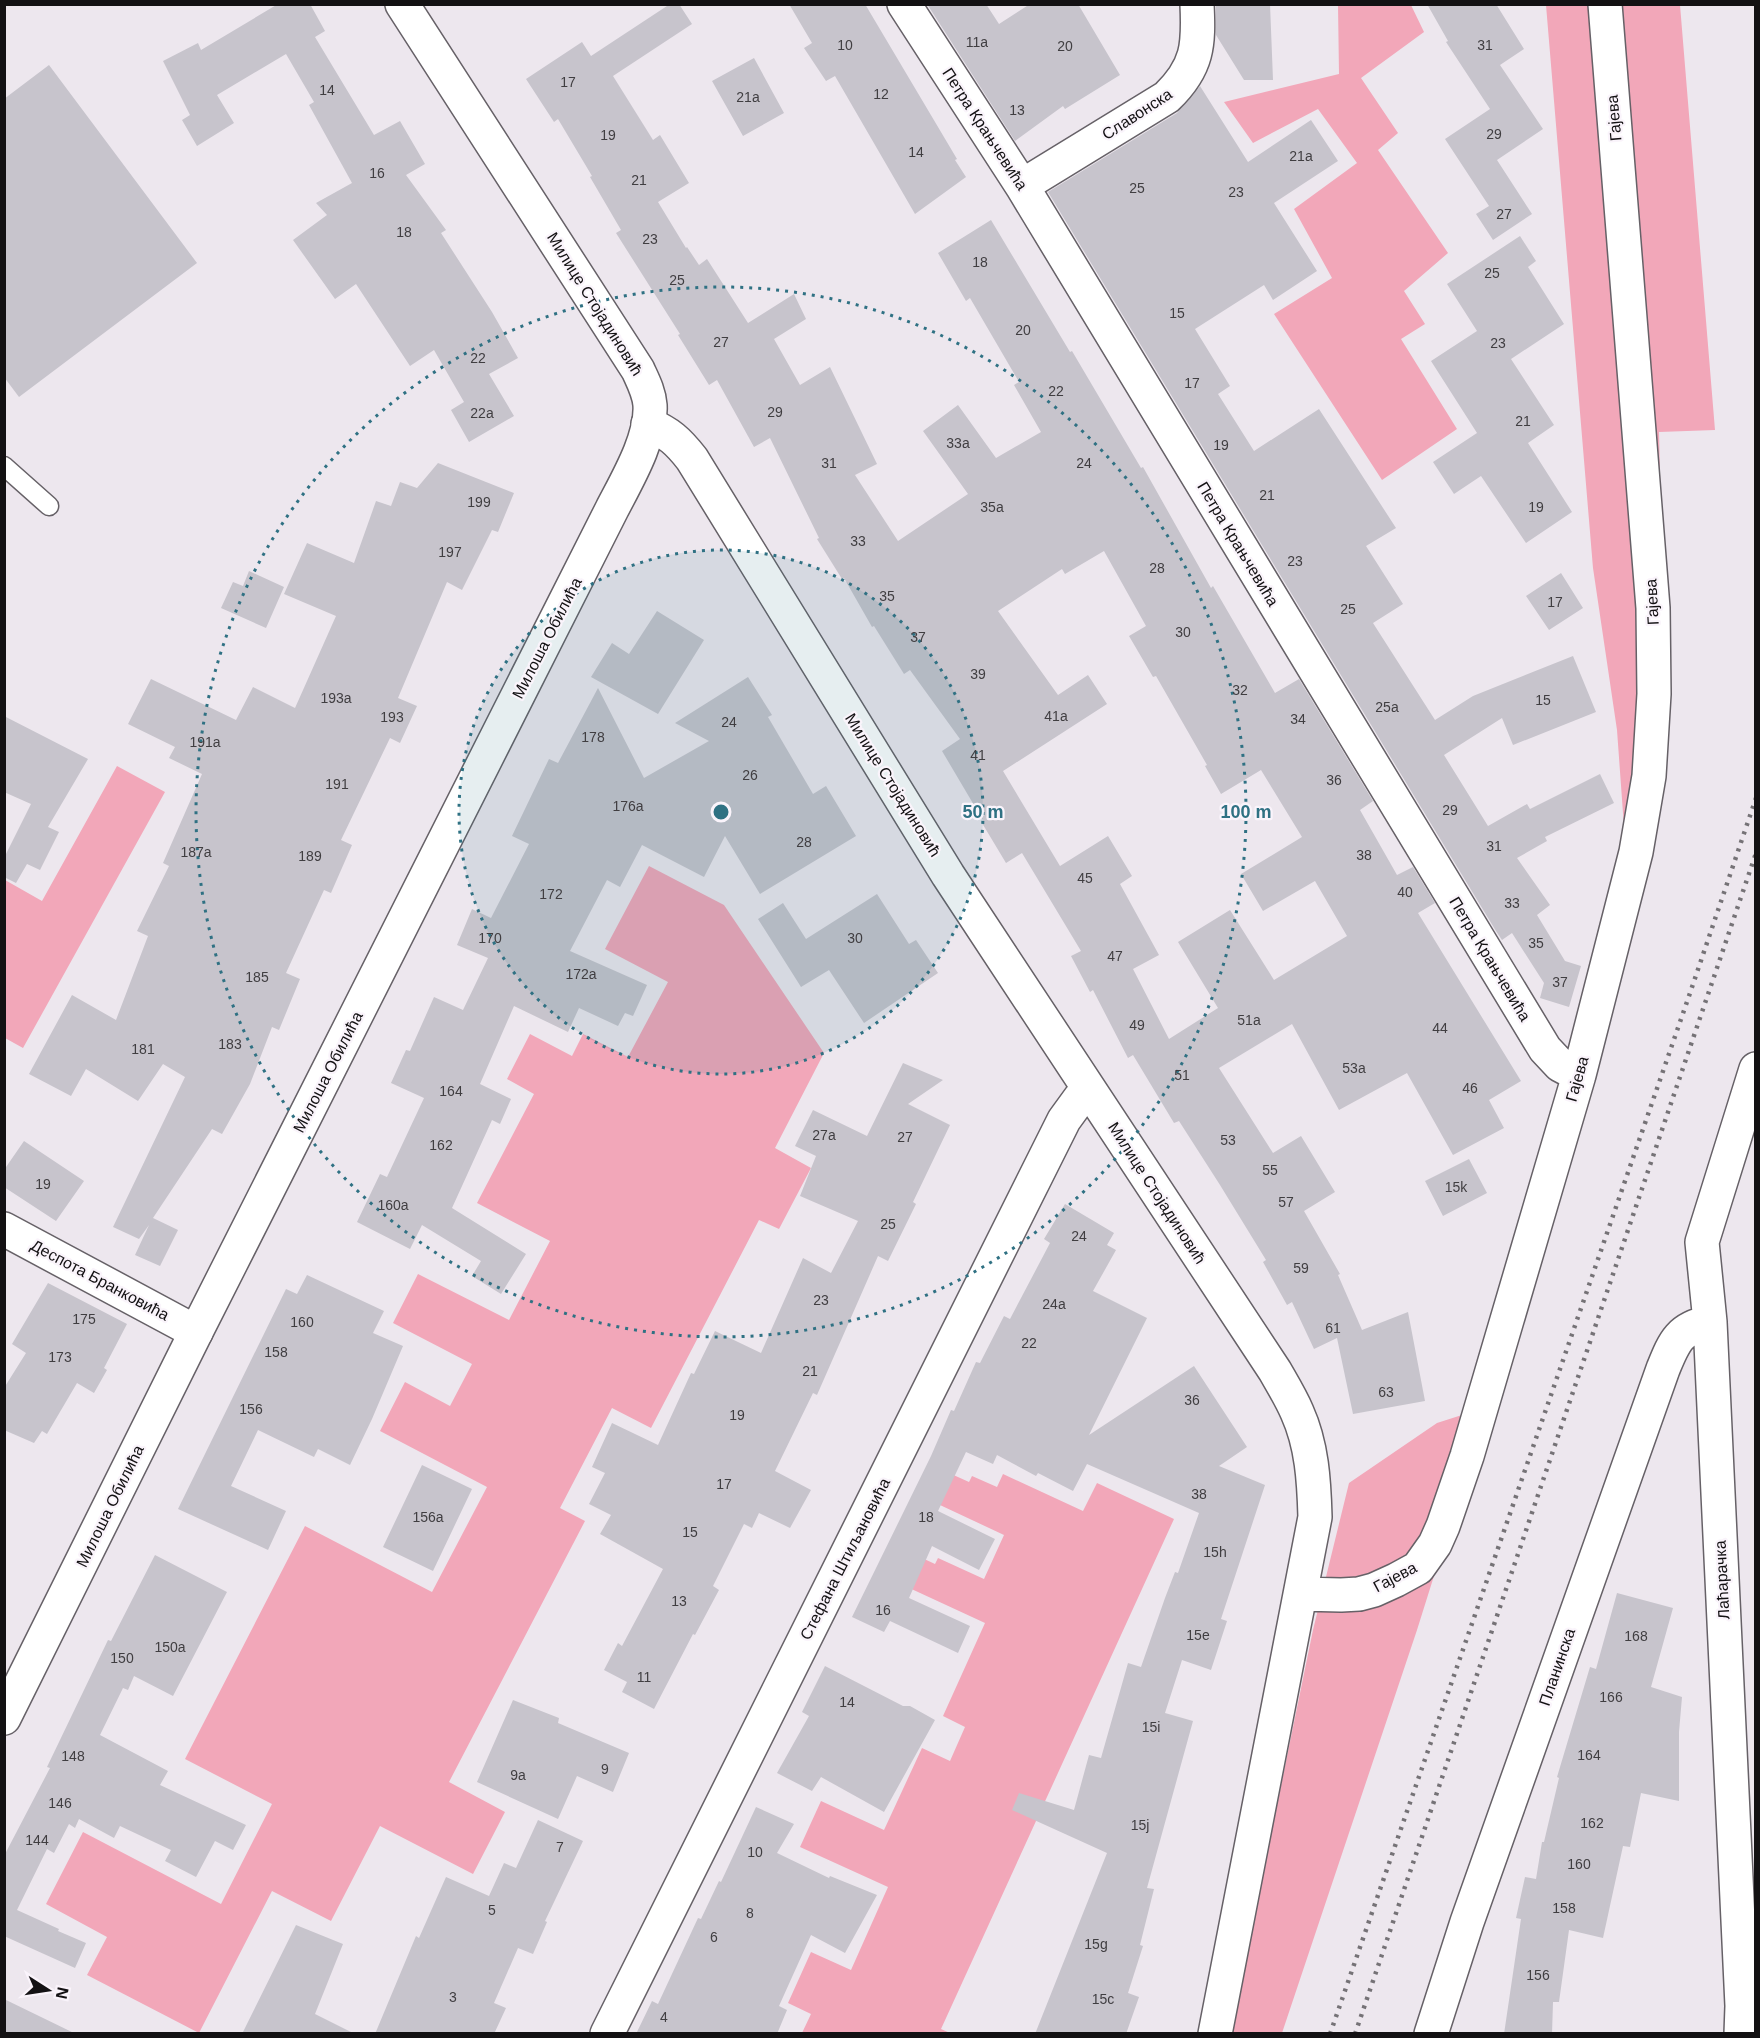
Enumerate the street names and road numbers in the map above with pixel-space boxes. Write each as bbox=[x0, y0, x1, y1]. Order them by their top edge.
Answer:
street label: Петра Крањчевића bbox=[939, 65, 1031, 193]
street label: Славонска bbox=[1099, 85, 1175, 143]
street label: Гајева bbox=[1604, 94, 1624, 142]
street label: Милице Стојадиновић bbox=[544, 229, 646, 379]
street label: Петра Крањчевића bbox=[1194, 479, 1282, 609]
street label: Милоша Обилића bbox=[509, 575, 585, 701]
street label: Гајева bbox=[1642, 578, 1662, 626]
street label: Милице Стојадиновић bbox=[842, 710, 944, 860]
street label: Петра Крањчевића bbox=[1446, 894, 1534, 1024]
street label: Милоша Обилића bbox=[290, 1009, 366, 1135]
street label: Гајева bbox=[1562, 1054, 1592, 1104]
street label: Милице Стојадиновић bbox=[1105, 1119, 1209, 1267]
street label: Деспота Бранковића bbox=[28, 1236, 172, 1324]
street label: Милоша Обилића bbox=[73, 1442, 147, 1570]
street label: Стефана Штиљановића bbox=[797, 1475, 893, 1643]
street label: Лаћарачка bbox=[1711, 1540, 1733, 1620]
street label: Гајева bbox=[1371, 1559, 1420, 1595]
street label: Планинска bbox=[1536, 1626, 1578, 1708]

